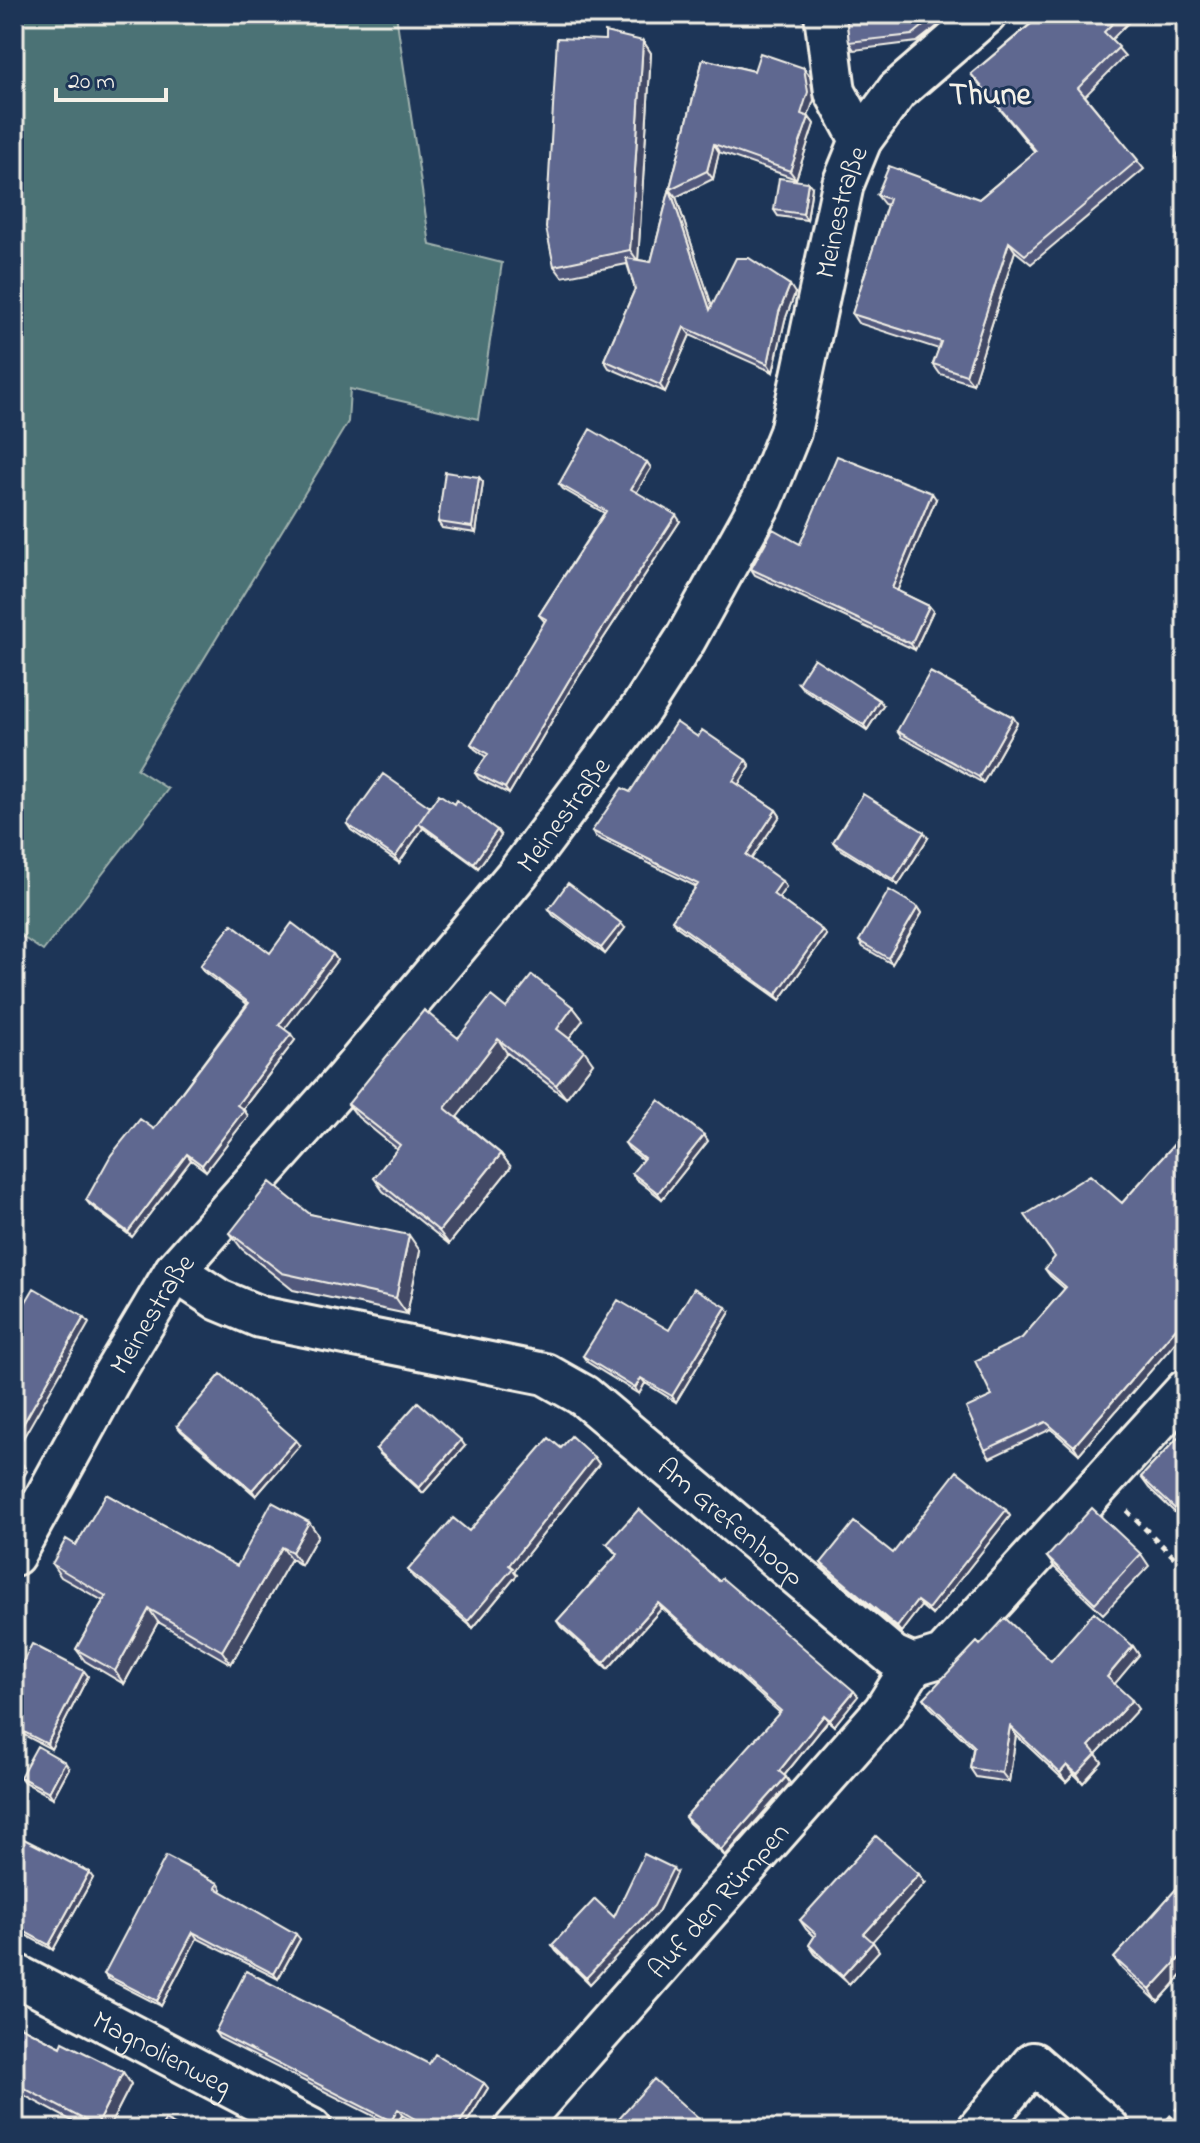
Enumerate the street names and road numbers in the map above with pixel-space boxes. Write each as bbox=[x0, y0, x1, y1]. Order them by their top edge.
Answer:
street label: Meinestraße bbox=[806, 140, 881, 283]
street label: Meinestraße bbox=[508, 749, 622, 883]
street label: Meinestraße bbox=[101, 1245, 206, 1383]
street label: Am Grefenhoop bbox=[647, 1449, 813, 1597]
street label: Auf den Rümpen bbox=[640, 1814, 801, 1989]
street label: Magnolienweg bbox=[84, 2002, 238, 2108]

